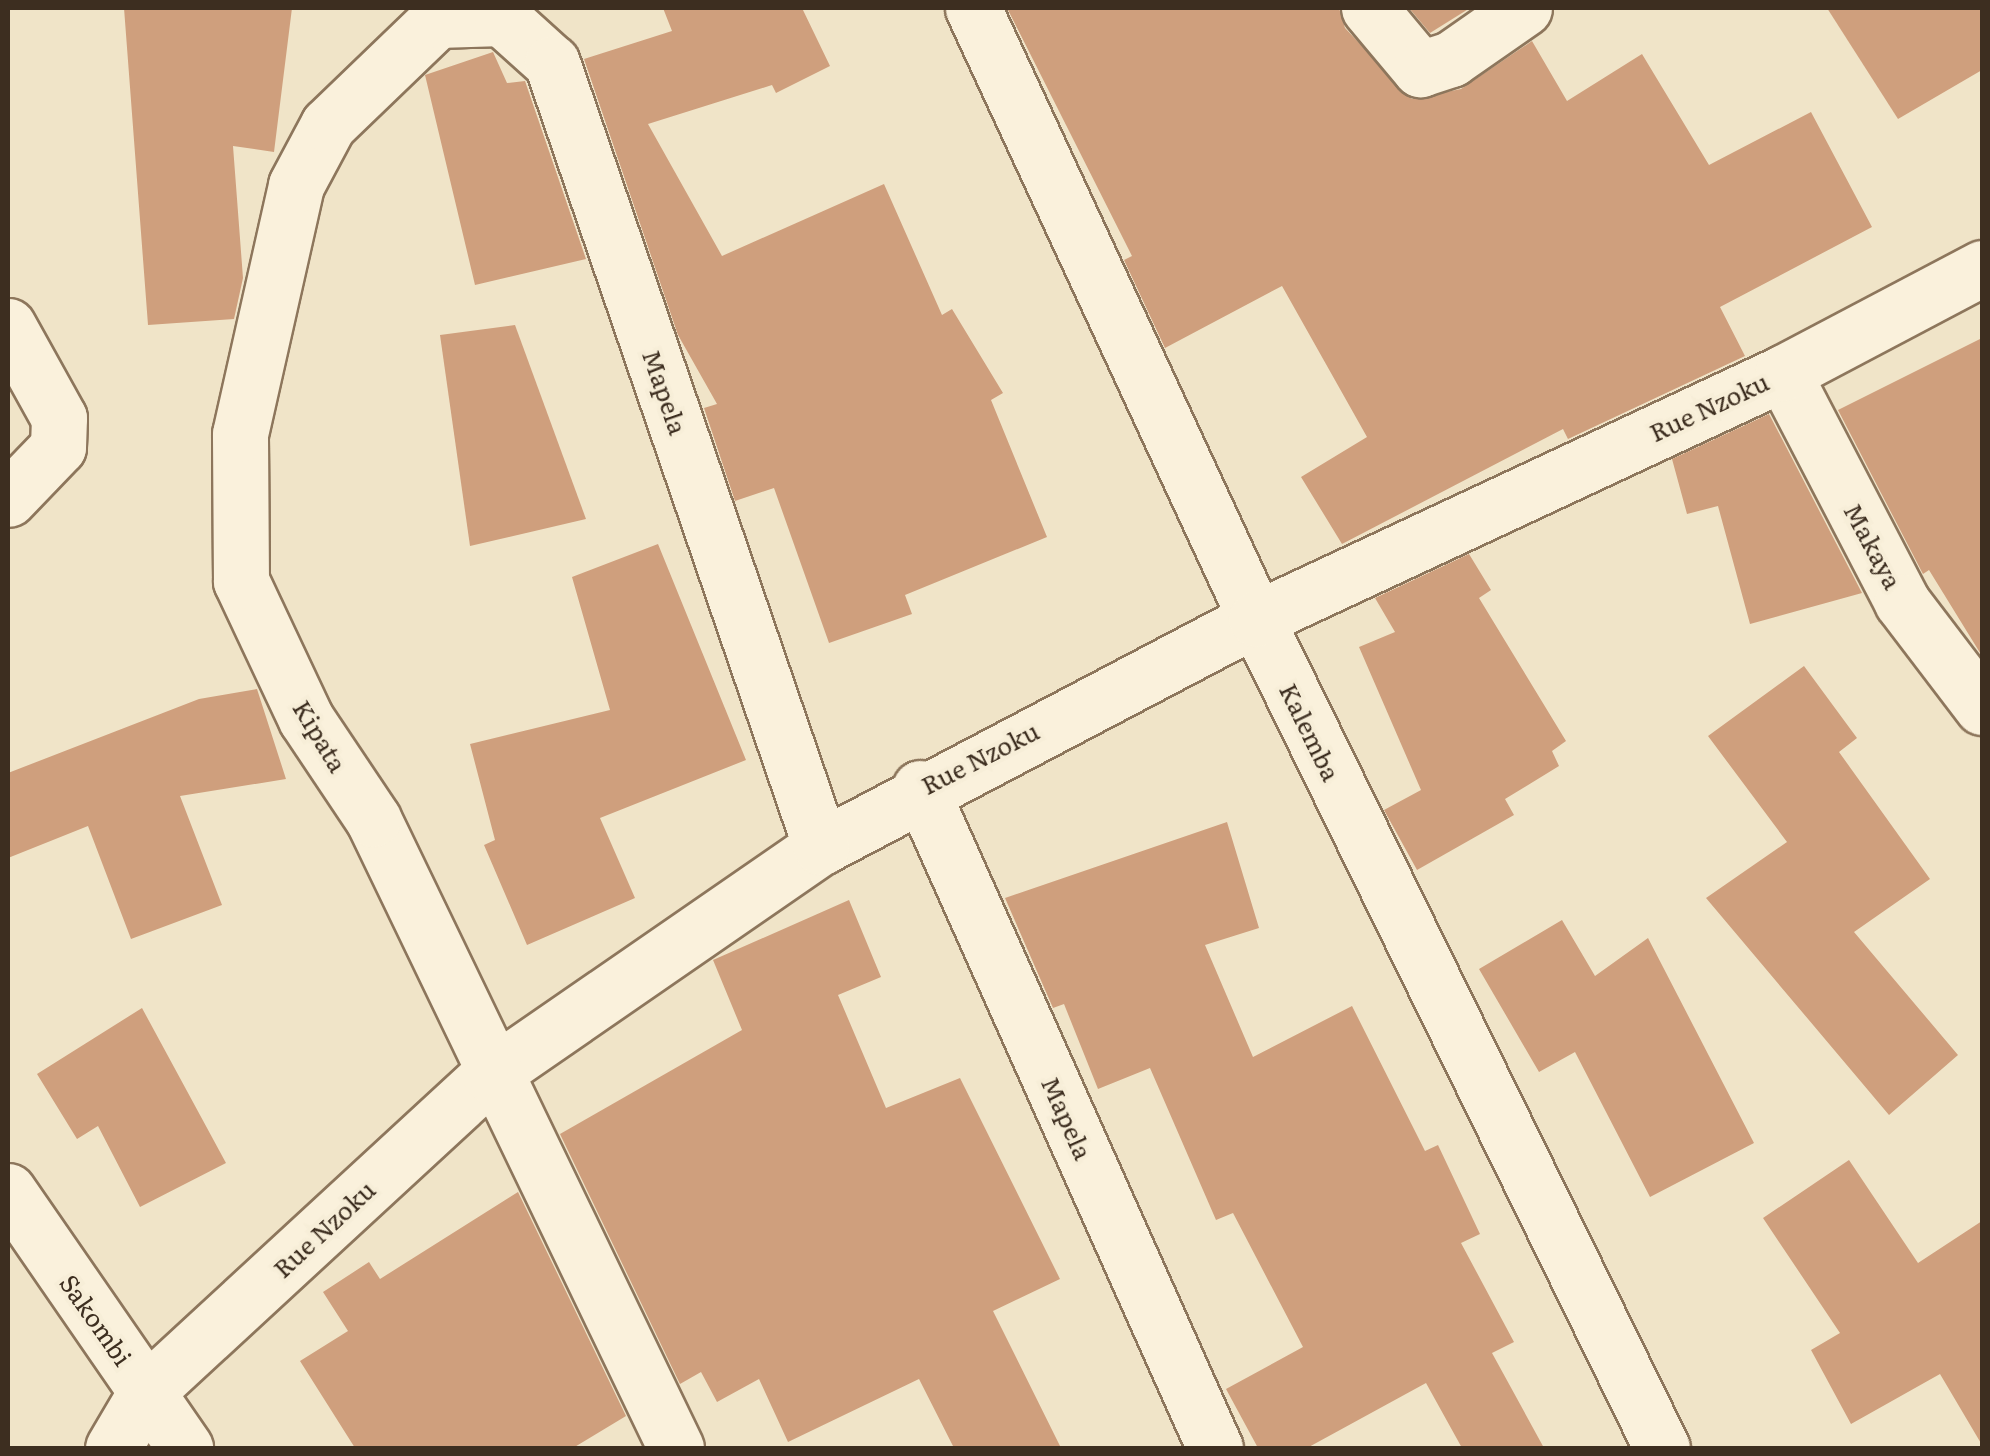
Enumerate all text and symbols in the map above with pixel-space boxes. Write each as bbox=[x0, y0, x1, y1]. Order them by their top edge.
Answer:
street label: Mapela bbox=[637, 346, 693, 438]
street label: Rue Nzoku bbox=[1645, 366, 1773, 448]
street label: Makaya bbox=[1838, 498, 1908, 594]
street label: Kalemba bbox=[1274, 678, 1346, 786]
street label: Kipata bbox=[287, 695, 353, 777]
street label: Rue Nzoku bbox=[916, 716, 1044, 800]
street label: Mapela bbox=[1035, 1072, 1099, 1164]
street label: Rue Nzoku bbox=[267, 1174, 381, 1284]
street label: Sakombi bbox=[54, 1269, 138, 1371]

